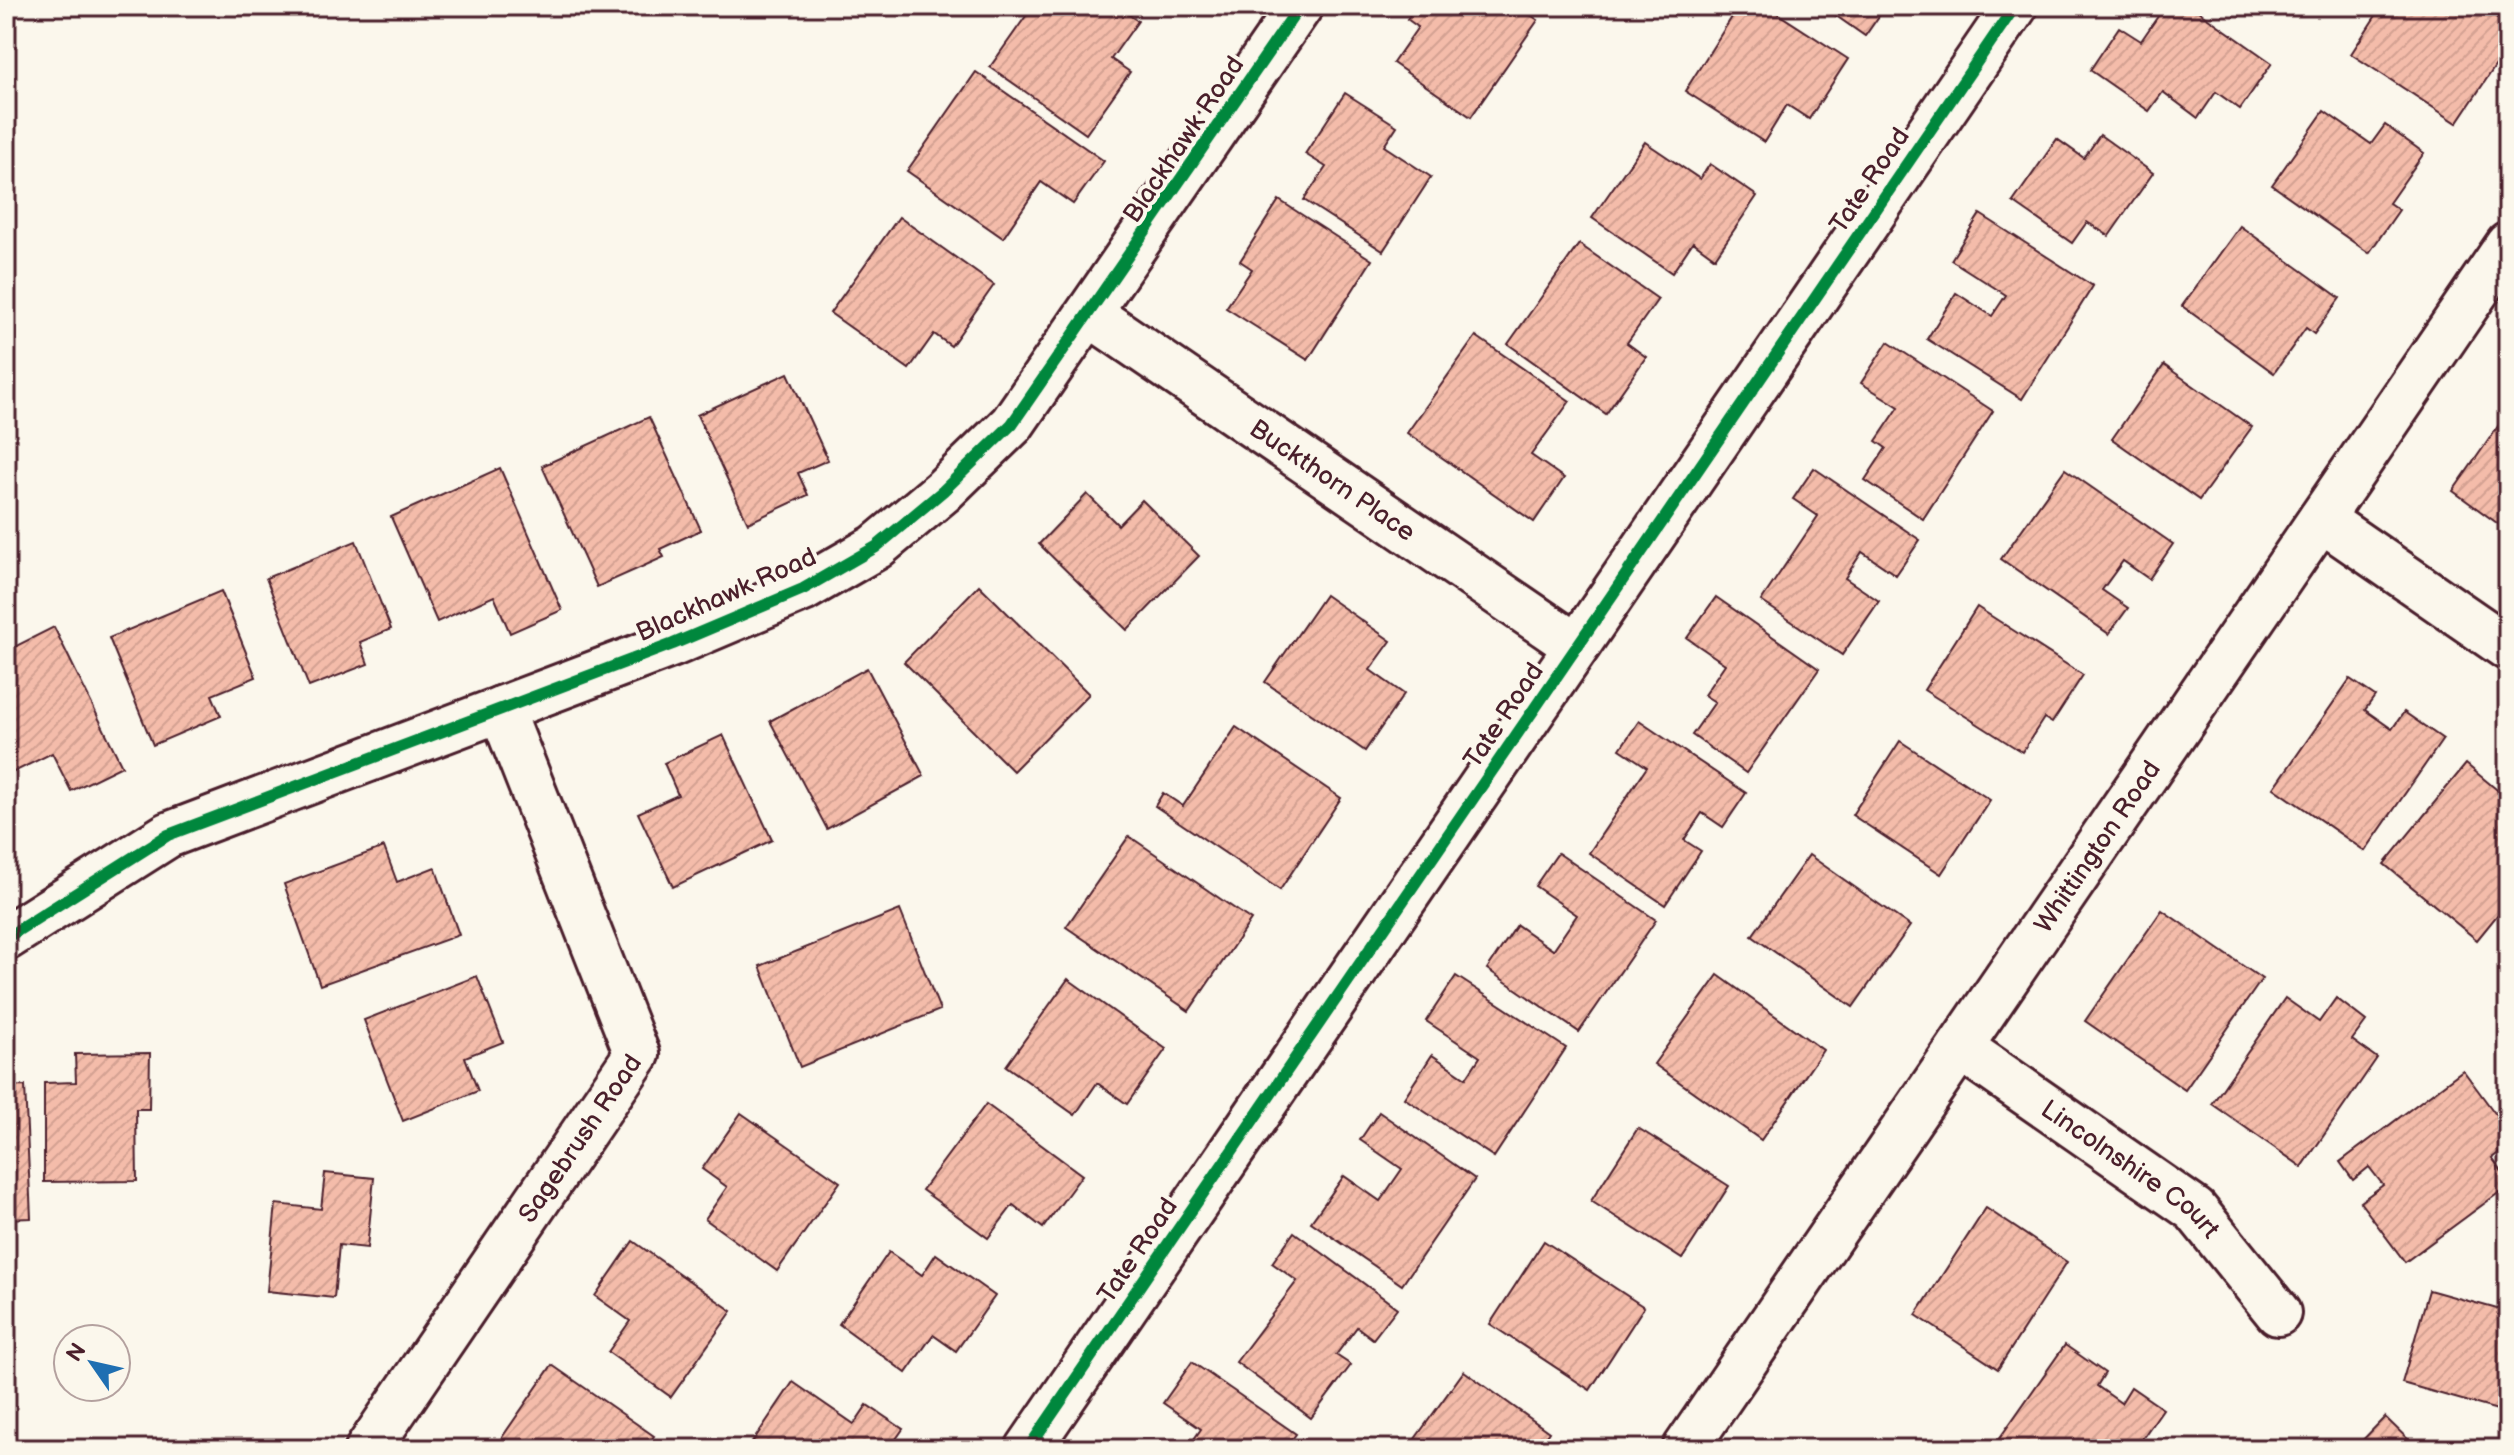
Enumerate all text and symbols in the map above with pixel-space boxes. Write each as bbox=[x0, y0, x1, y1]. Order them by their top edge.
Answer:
street label: Blackhawk Road bbox=[1117, 51, 1251, 229]
street label: Tate Road bbox=[1824, 122, 1917, 239]
street label: Buckthorn Place bbox=[1243, 414, 1421, 549]
street label: Blackhawk Road bbox=[632, 542, 821, 649]
street label: Tate Road bbox=[1458, 657, 1551, 774]
street label: Whittington Road bbox=[2029, 755, 2168, 939]
street label: Sagebrush Road bbox=[513, 1049, 649, 1229]
street label: Lincolnshire Court bbox=[2035, 1094, 2226, 1245]
street label: Tate Road bbox=[1092, 1192, 1185, 1309]
north arrow bbox=[52, 1323, 132, 1403]
text: N bbox=[61, 1338, 92, 1367]

